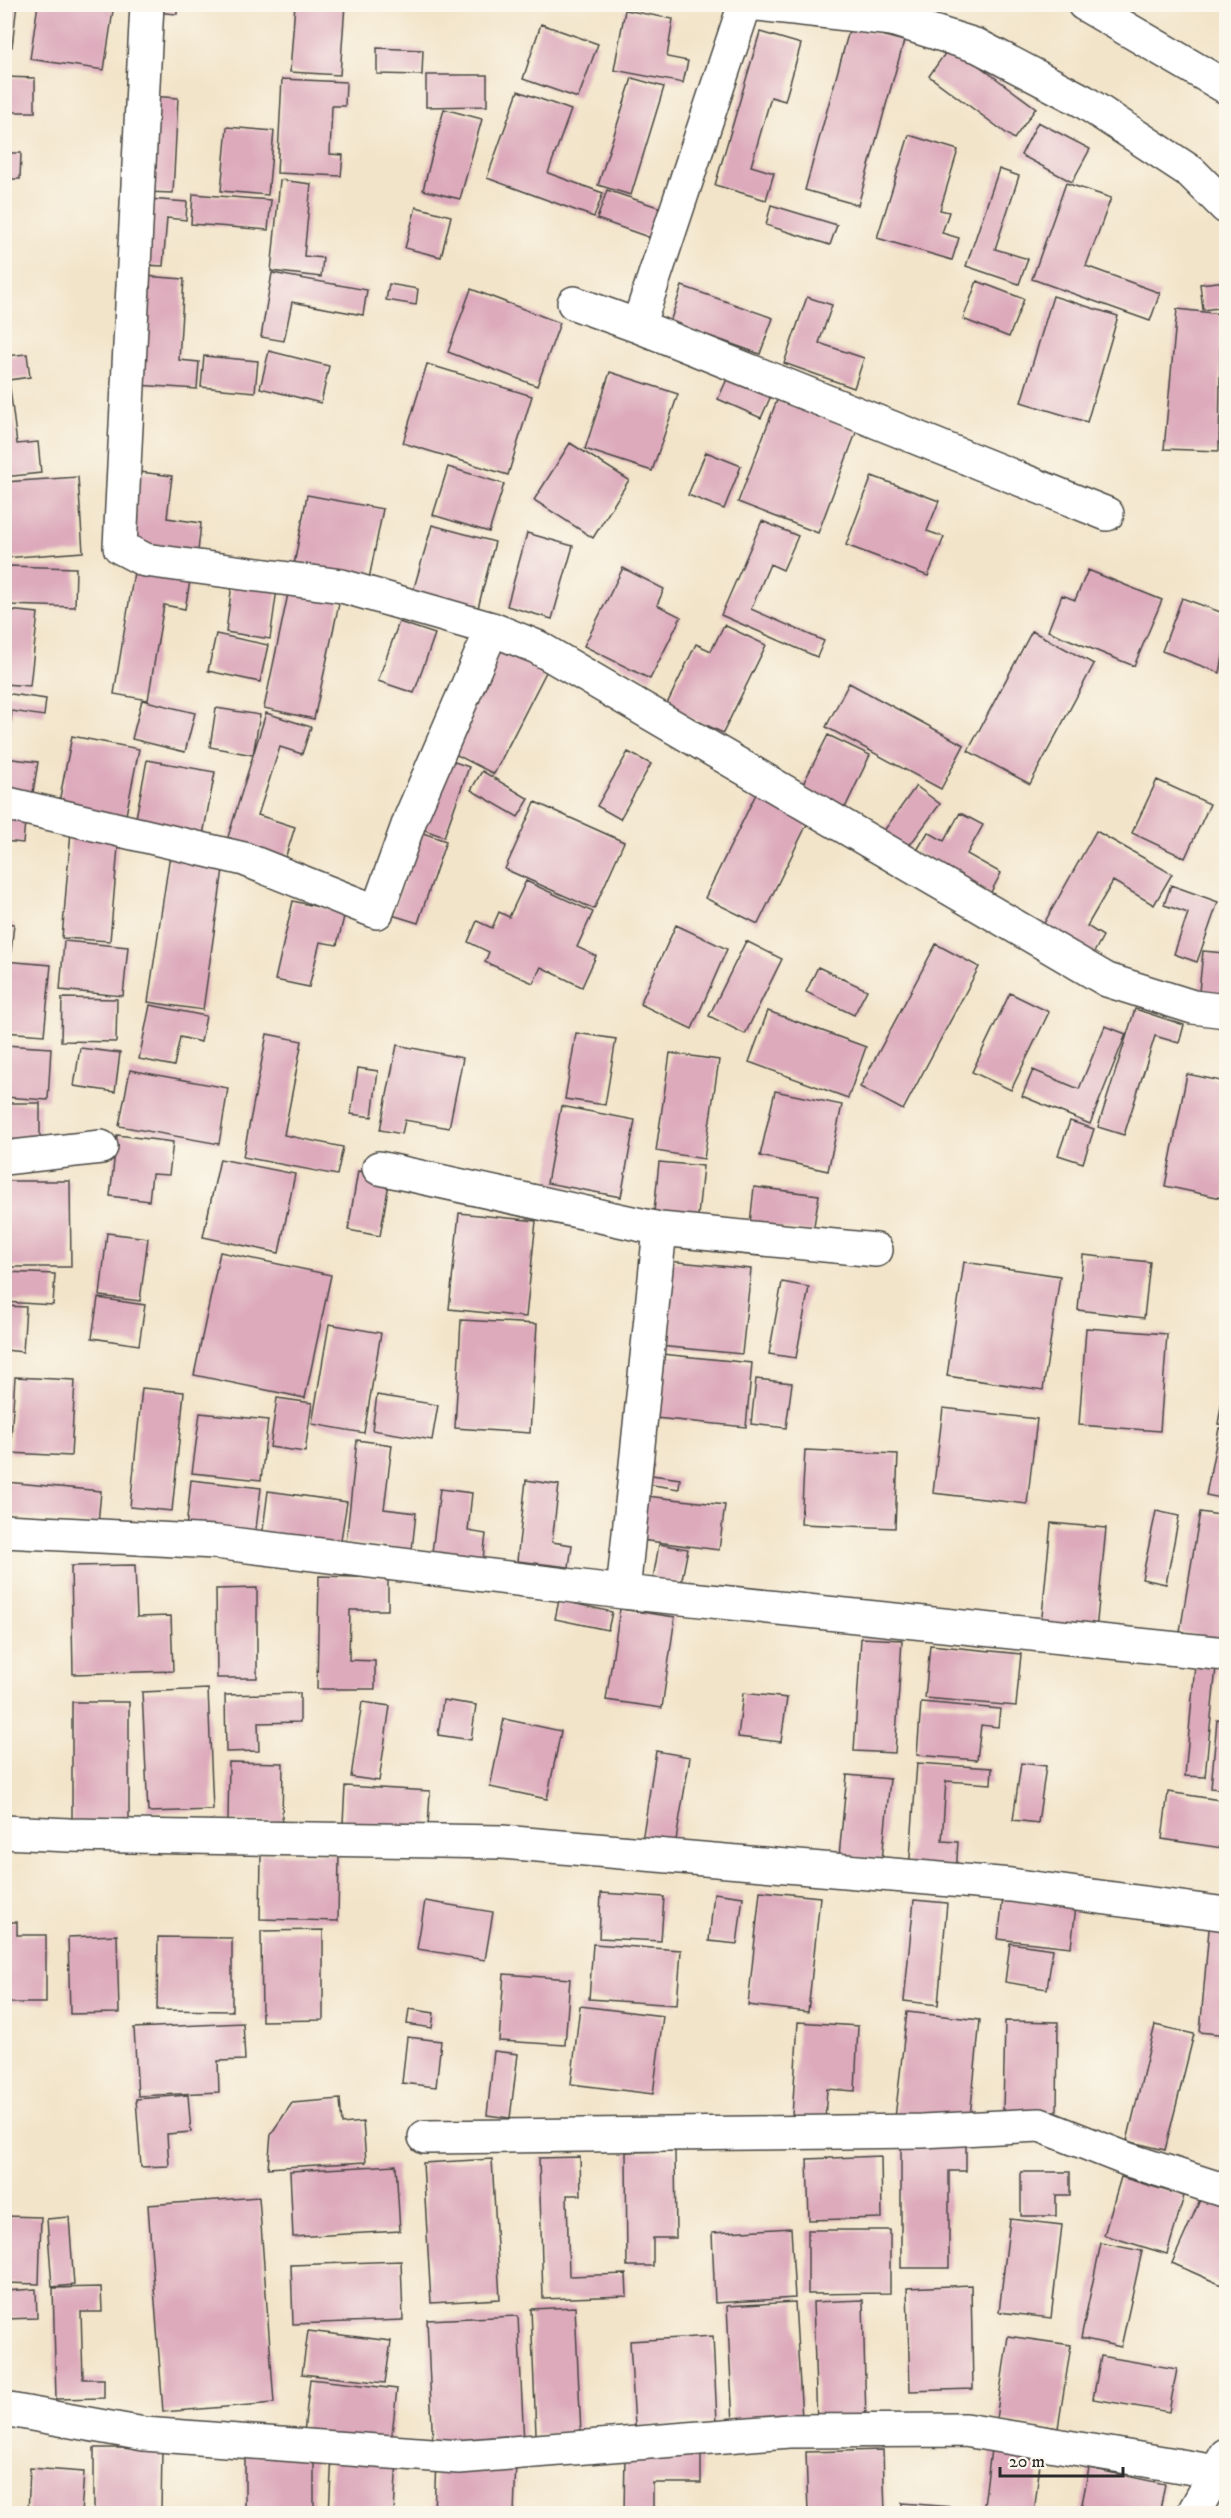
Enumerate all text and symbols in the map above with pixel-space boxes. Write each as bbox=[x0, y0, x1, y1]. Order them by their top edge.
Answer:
scale bar bbox=[1000, 2440, 1123, 2478]
text: 20 m bbox=[1009, 2451, 1045, 2473]

